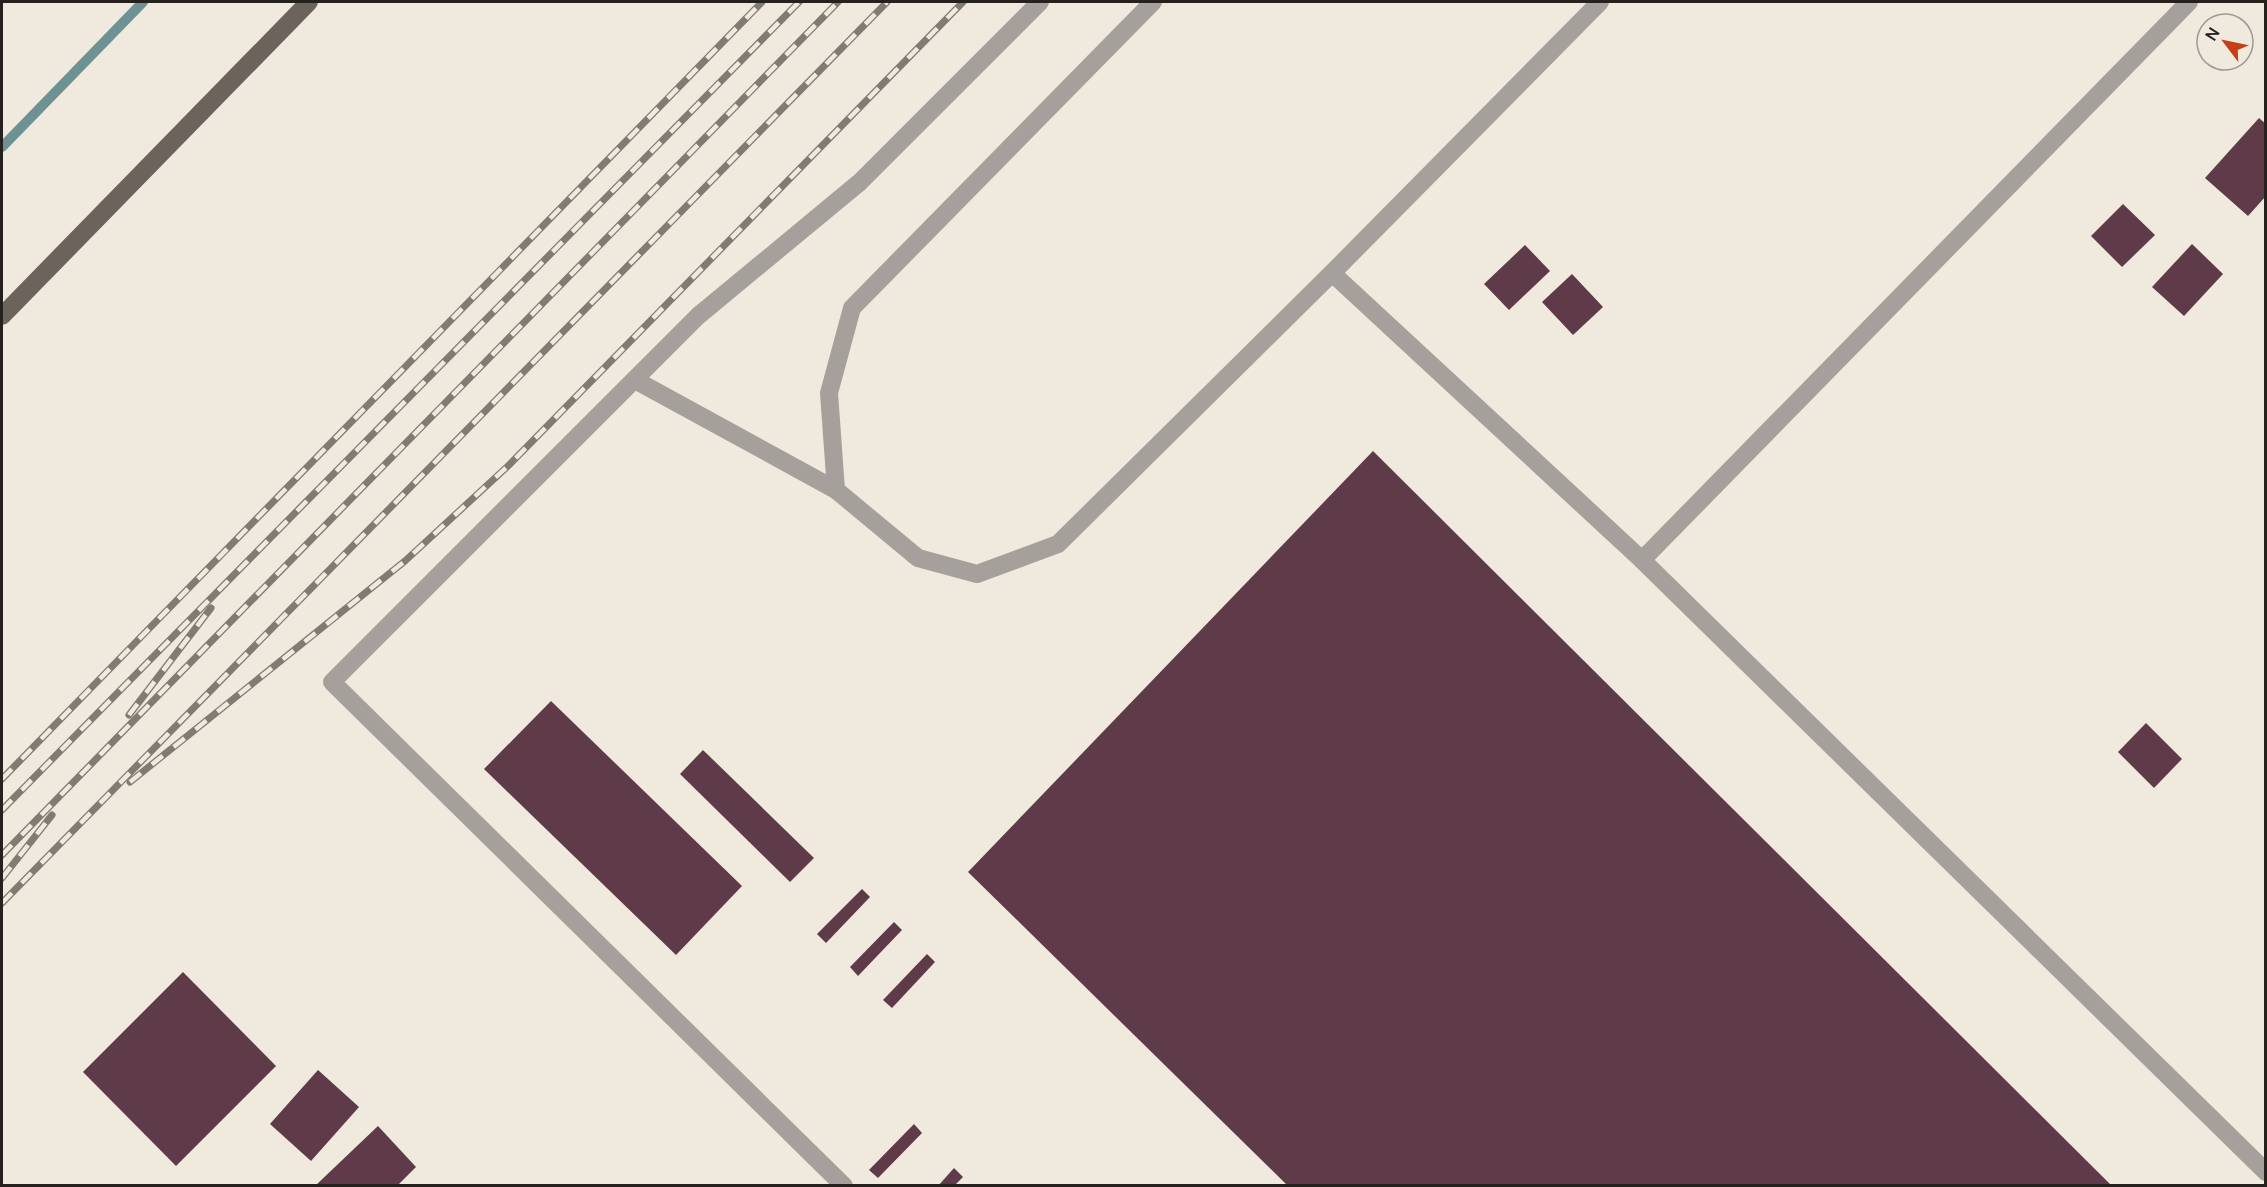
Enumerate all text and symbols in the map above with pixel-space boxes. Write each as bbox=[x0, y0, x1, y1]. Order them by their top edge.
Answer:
north arrow bbox=[2195, 12, 2255, 72]
text: N bbox=[2200, 23, 2225, 45]

